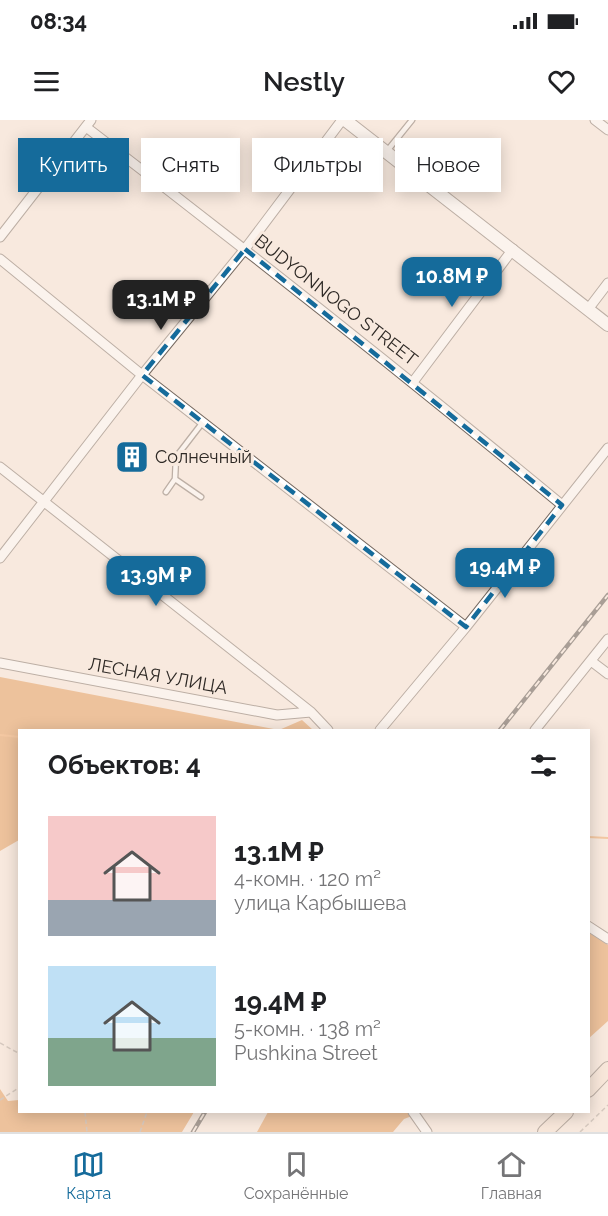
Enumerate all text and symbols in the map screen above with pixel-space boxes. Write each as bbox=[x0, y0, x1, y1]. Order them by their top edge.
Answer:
text: 08:34 bbox=[30, 8, 87, 34]
icon: menu bbox=[30, 65, 63, 98]
icon: heart bbox=[545, 65, 578, 98]
text: Nestly bbox=[263, 66, 345, 97]
chip: Купить bbox=[18, 138, 129, 192]
chip: Снять bbox=[141, 138, 240, 192]
chip: Фильтры bbox=[252, 138, 383, 192]
chip: Новое bbox=[395, 138, 501, 192]
street label: BUDYONNOGO STREET bbox=[251, 229, 422, 370]
pin: 10.8M ₽ bbox=[397, 257, 507, 308]
text: 10.8M ₽ bbox=[416, 264, 488, 288]
pin: 13.1M ₽ bbox=[106, 280, 216, 331]
text: 13.1M ₽ bbox=[126, 287, 196, 311]
building icon: Солнечный bbox=[114, 439, 150, 475]
place label: Солнечный bbox=[155, 446, 252, 467]
pin: 19.4M ₽ bbox=[450, 548, 560, 599]
text: 19.4M ₽ bbox=[469, 555, 541, 579]
pin: 13.9M ₽ bbox=[101, 556, 211, 607]
text: 13.9M ₽ bbox=[120, 563, 192, 587]
street label: ЛЕСНАЯ УЛИЦА bbox=[87, 653, 229, 698]
icon: filters bbox=[527, 749, 560, 782]
text: Объектов: 4 bbox=[48, 750, 201, 780]
text: 13.1M ₽ bbox=[234, 837, 324, 867]
icon: home bbox=[96, 840, 168, 912]
text: 4-комн. · 120 m² bbox=[234, 867, 381, 891]
text: улица Карбышева bbox=[234, 891, 407, 915]
text: 19.4M ₽ bbox=[234, 987, 327, 1017]
icon: home bbox=[96, 990, 168, 1062]
text: 5-комн. · 138 m² bbox=[234, 1017, 381, 1041]
text: Pushkina Street bbox=[234, 1041, 378, 1065]
tab: Карта bbox=[66, 1148, 111, 1203]
tab: Сохранённые bbox=[244, 1148, 348, 1203]
tab: Главная bbox=[481, 1148, 542, 1203]

